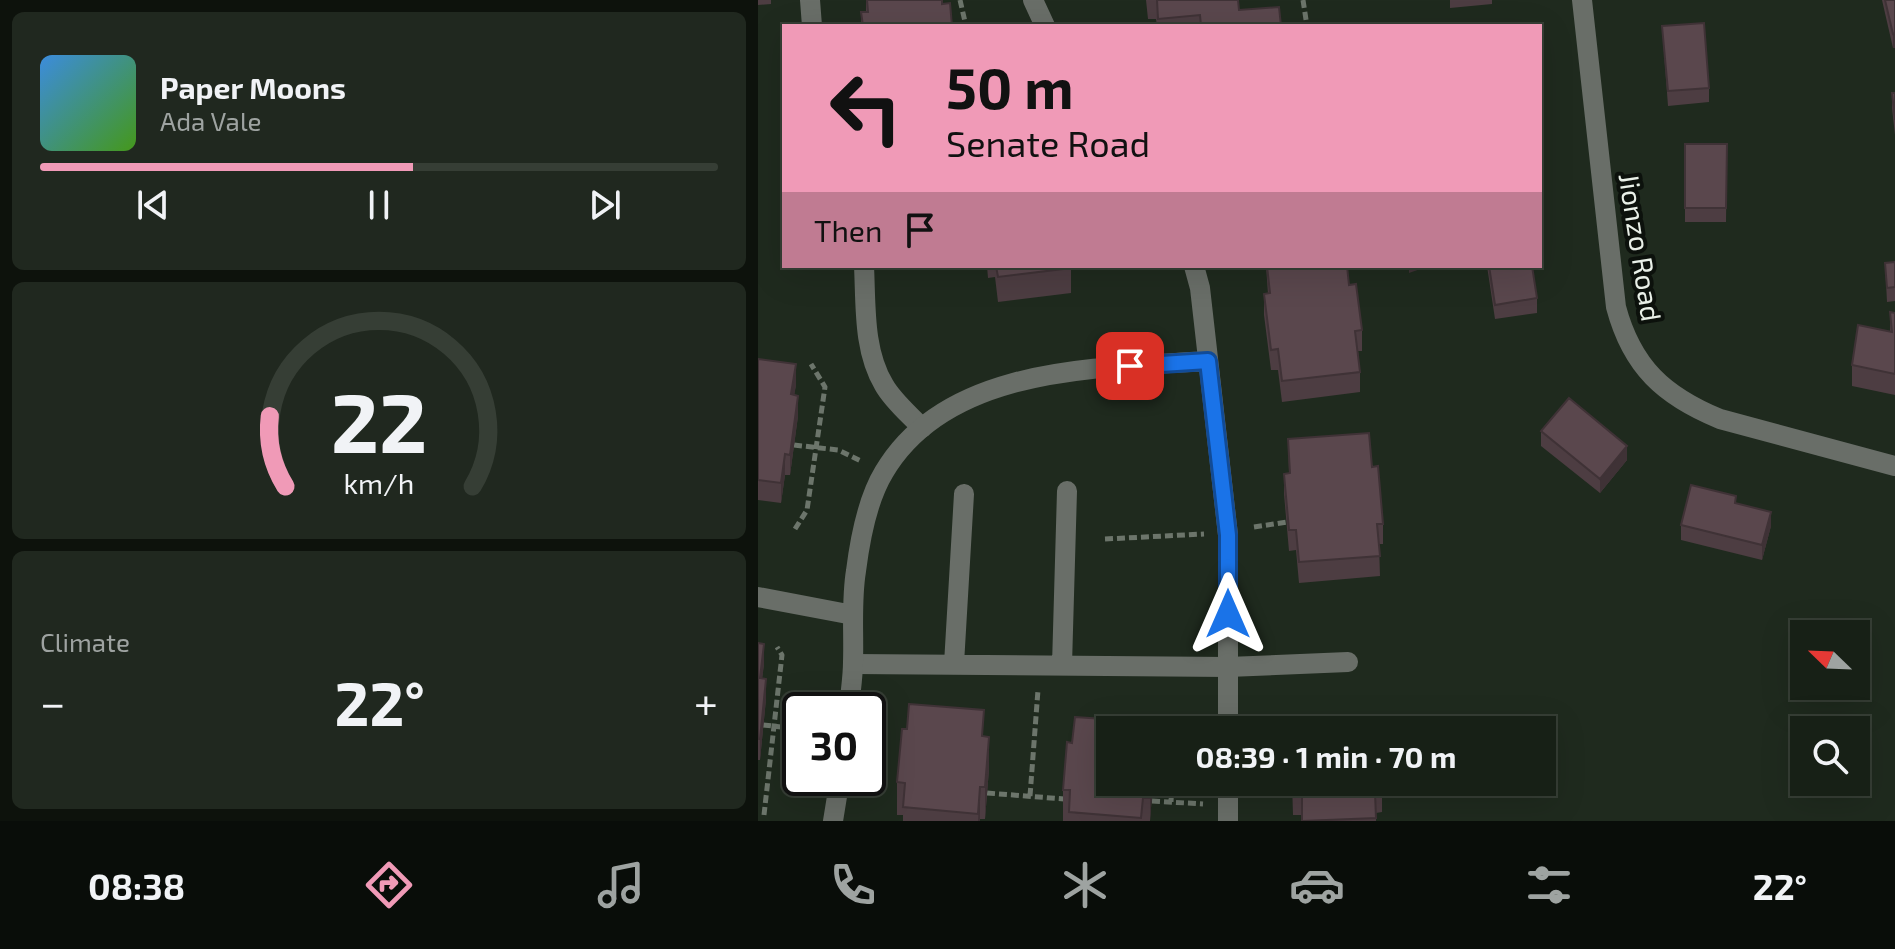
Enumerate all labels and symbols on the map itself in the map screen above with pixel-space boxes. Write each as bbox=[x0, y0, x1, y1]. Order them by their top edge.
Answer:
street label: Jionzo Road bbox=[1613, 170, 1669, 324]
pin bbox=[1096, 332, 1164, 400]
position arrow bbox=[1186, 572, 1270, 656]
north arrow bbox=[1790, 620, 1870, 700]
speed limit sign: 30 bbox=[782, 692, 886, 796]

